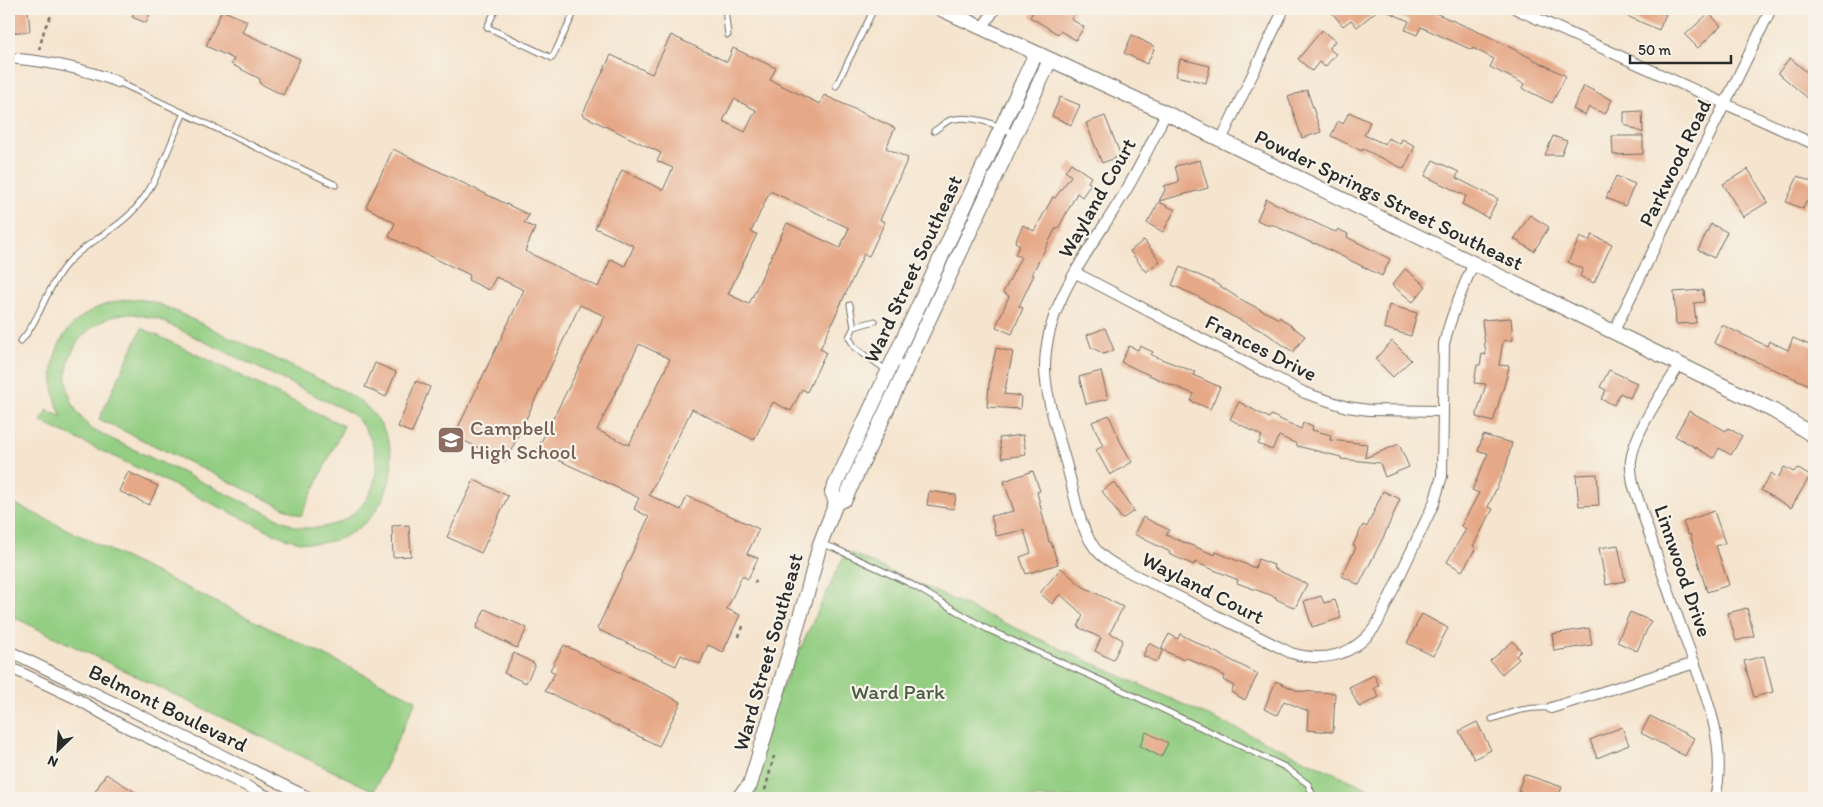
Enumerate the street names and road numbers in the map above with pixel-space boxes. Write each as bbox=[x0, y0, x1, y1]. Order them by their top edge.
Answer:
street label: Parkwood Road bbox=[1633, 95, 1716, 230]
street label: Powder Springs Street Southeast bbox=[1251, 124, 1528, 276]
street label: Wayland Court bbox=[1052, 133, 1141, 262]
street label: Ward Street Southeast bbox=[858, 171, 967, 367]
street label: Frances Drive bbox=[1201, 309, 1321, 386]
street label: Linnwood Drive bbox=[1649, 502, 1718, 640]
street label: Wayland Court bbox=[1138, 546, 1269, 629]
street label: Ward Street Southeast bbox=[727, 550, 808, 754]
street label: Belmont Boulevard bbox=[85, 658, 252, 757]

